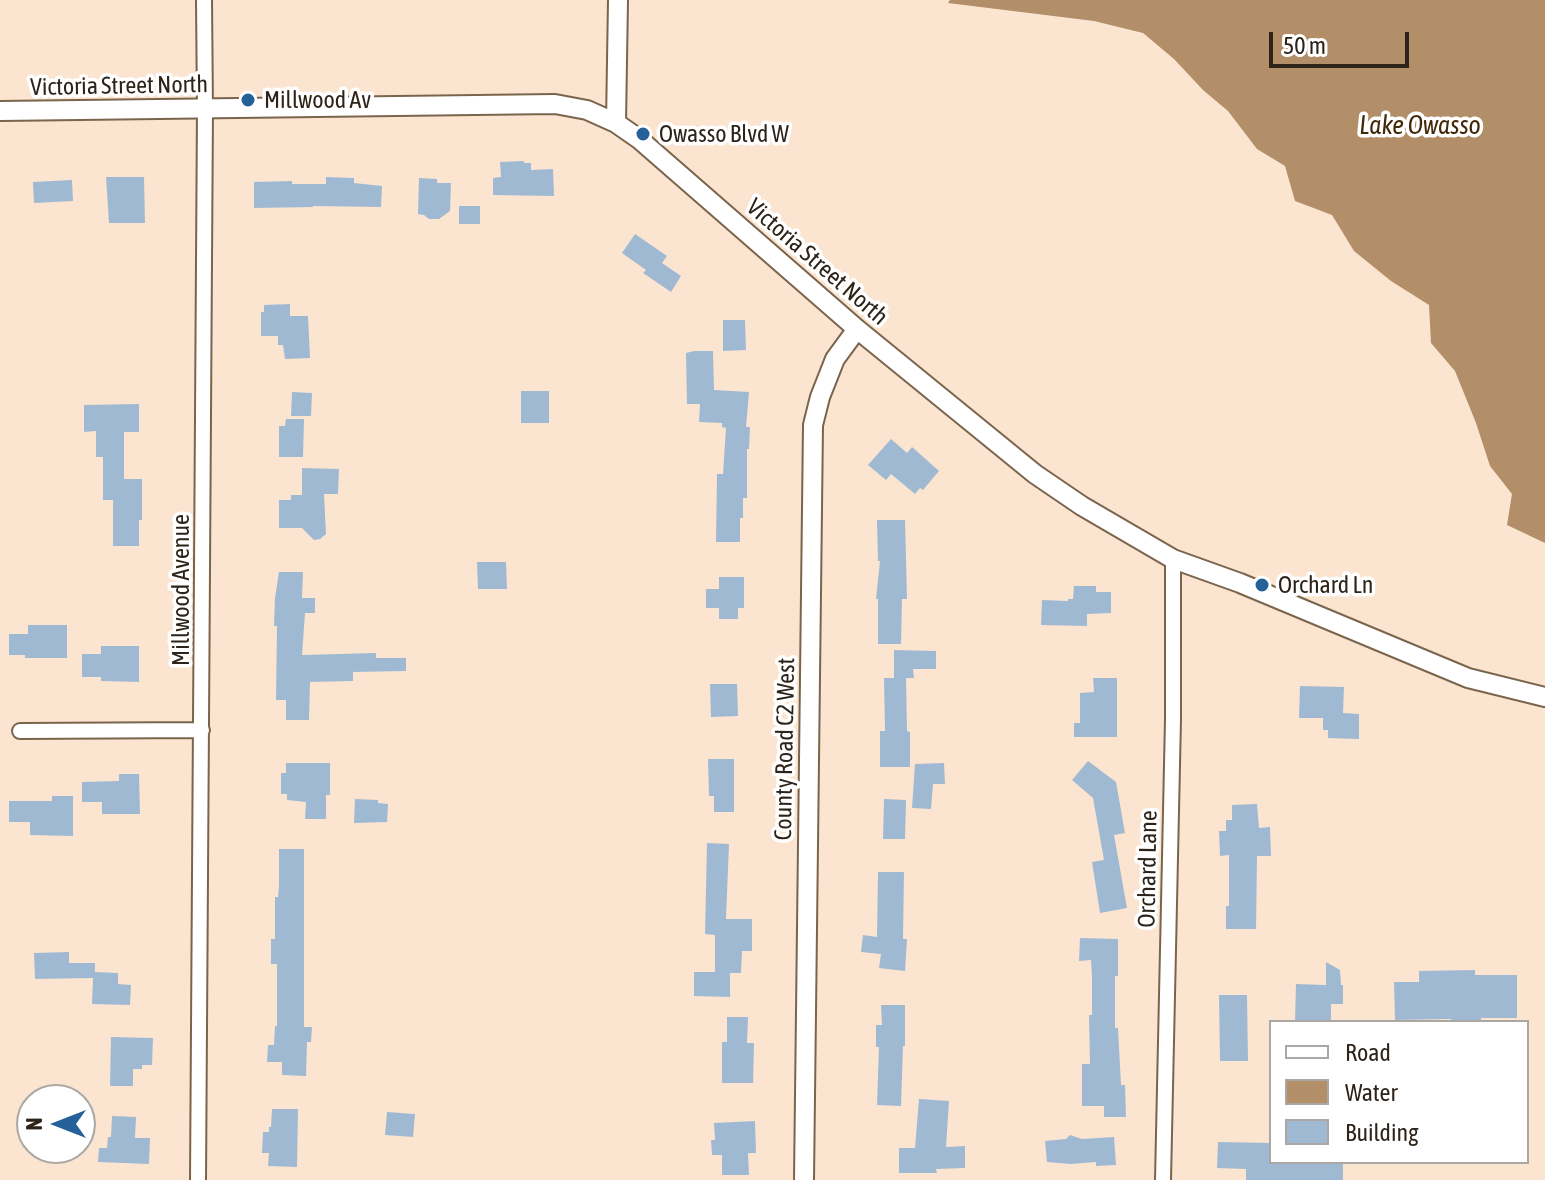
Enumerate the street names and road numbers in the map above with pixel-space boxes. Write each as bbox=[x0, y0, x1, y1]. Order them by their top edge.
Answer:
street label: Victoria Street North bbox=[30, 70, 208, 102]
street label: Victoria Street North bbox=[740, 193, 894, 331]
street label: Millwood Avenue bbox=[167, 514, 195, 666]
street label: County Road C2 West bbox=[769, 657, 801, 841]
street label: Orchard Lane bbox=[1133, 810, 1163, 928]

